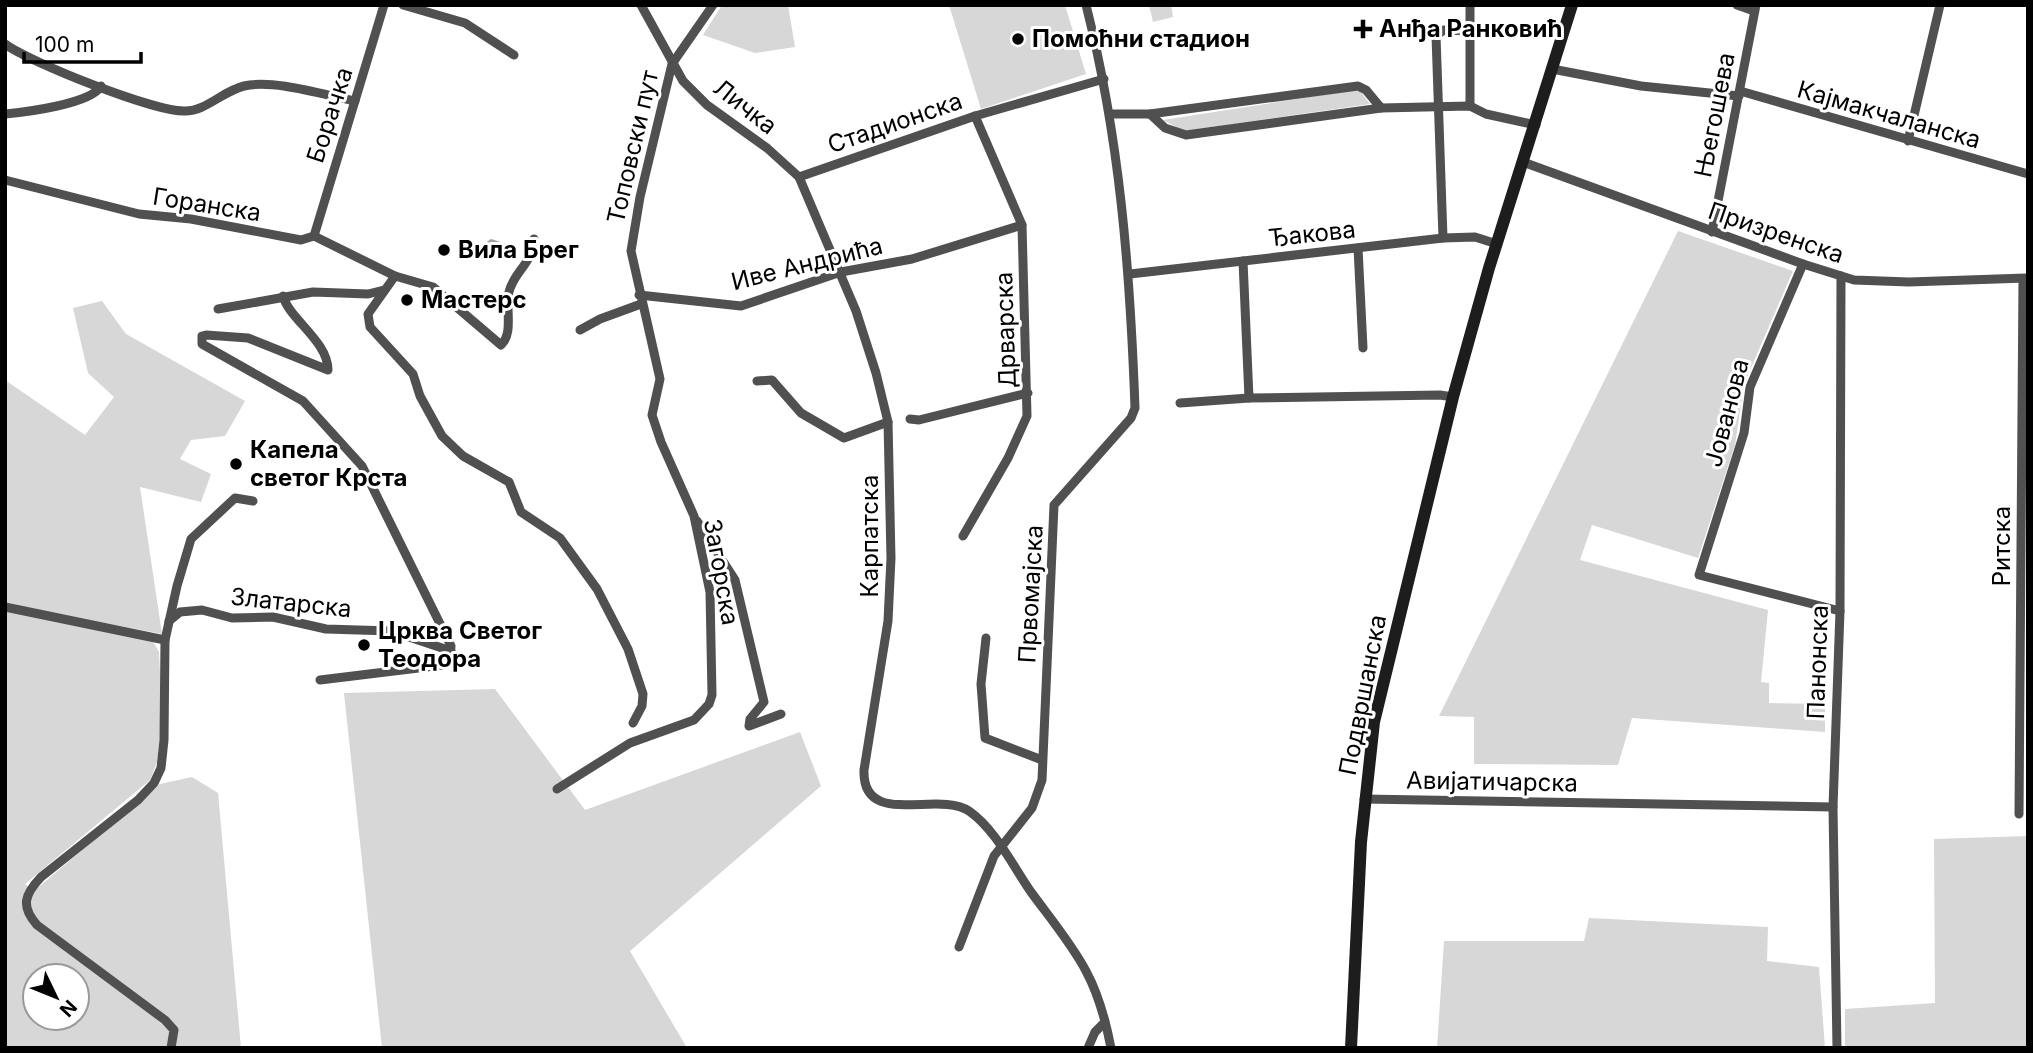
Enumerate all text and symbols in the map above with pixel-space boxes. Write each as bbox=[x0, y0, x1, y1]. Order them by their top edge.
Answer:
place label: Анђа Ранковић bbox=[1379, 14, 1562, 43]
marker: Анђа Ранковић bbox=[1353, 19, 1373, 39]
scale bar bbox=[24, 21, 142, 65]
place label: Помоћни стадион bbox=[1032, 24, 1250, 53]
marker: Помоћни стадион bbox=[1010, 31, 1026, 47]
text: 100 m bbox=[35, 32, 94, 57]
street label: Његошева bbox=[1688, 50, 1741, 180]
street label: Борачка bbox=[300, 63, 359, 166]
street label: Топовски пут bbox=[601, 67, 664, 226]
street label: Личка bbox=[708, 73, 783, 140]
street label: Кајмакчаланска bbox=[1794, 74, 1984, 155]
street label: Стадионска bbox=[824, 86, 966, 159]
street label: Горанска bbox=[151, 182, 263, 227]
street label: Призренска bbox=[1704, 196, 1848, 269]
street label: Ђакова bbox=[1267, 214, 1357, 253]
street label: Иве Андрића bbox=[728, 231, 885, 296]
place label: Вила Брег bbox=[458, 235, 579, 264]
marker: Вила Брег bbox=[436, 242, 452, 258]
street label: Дрварска bbox=[989, 271, 1022, 389]
place label: Мастерс bbox=[421, 285, 527, 314]
marker: Мастерс bbox=[399, 292, 415, 308]
street label: Јованова bbox=[1698, 356, 1755, 470]
place label: Капела светог Крста bbox=[250, 435, 408, 492]
marker: Капела светог Крста bbox=[228, 456, 244, 472]
street label: Карпатска bbox=[855, 475, 884, 597]
street label: Ритска bbox=[1987, 506, 2016, 586]
street label: Загорска bbox=[698, 516, 745, 627]
street label: Првомајска bbox=[1012, 524, 1049, 664]
street label: Златарска bbox=[229, 582, 353, 623]
street label: Панонска bbox=[1801, 604, 1834, 720]
street label: Подвршанска bbox=[1333, 612, 1392, 778]
place label: Црква Светог Теодора bbox=[378, 616, 542, 673]
marker: Црква Светог Теодора bbox=[356, 637, 372, 653]
street label: Авијатичарска bbox=[1406, 766, 1578, 797]
north arrow bbox=[21, 962, 91, 1032]
text: N bbox=[55, 995, 81, 1021]

